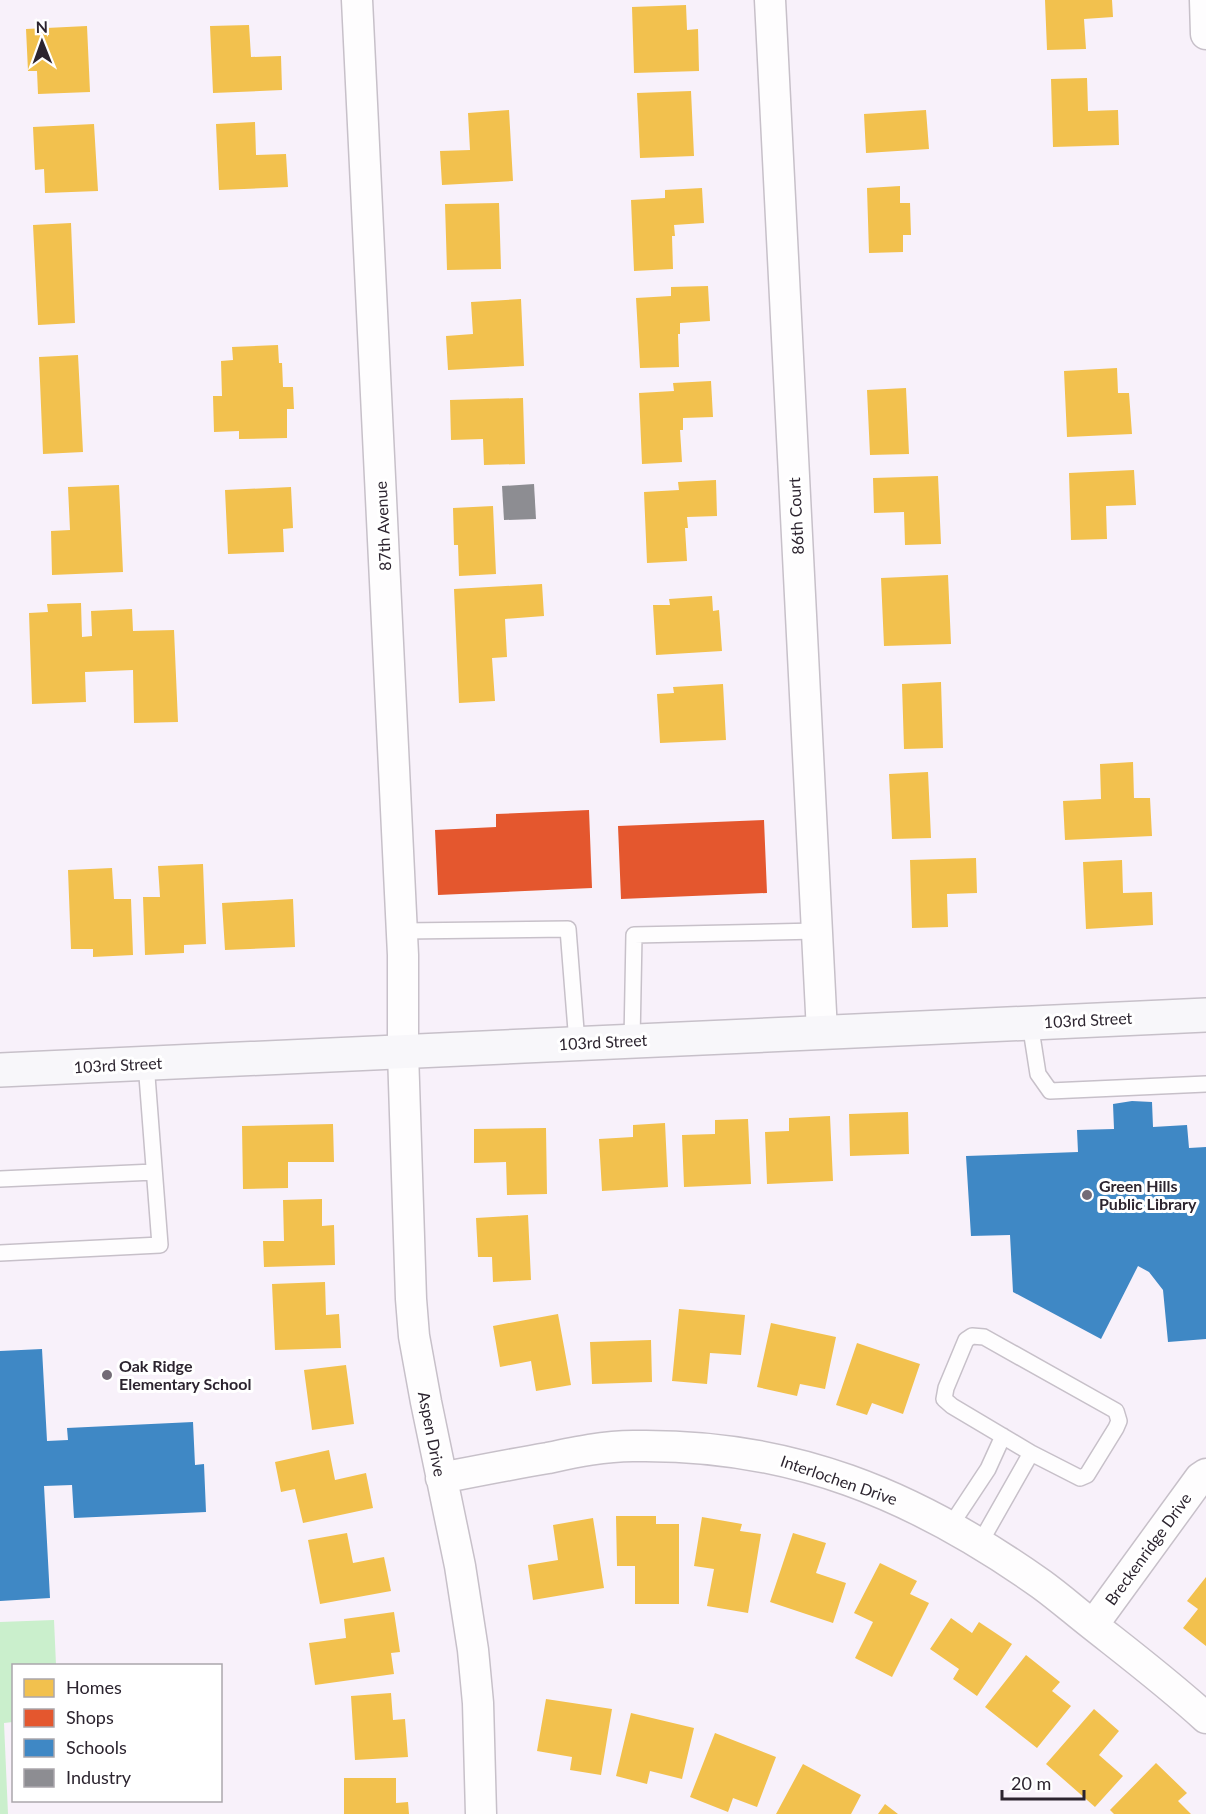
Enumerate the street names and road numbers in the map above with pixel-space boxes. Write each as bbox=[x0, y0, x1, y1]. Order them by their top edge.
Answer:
street label: 86th Court bbox=[784, 477, 807, 555]
street label: 87th Avenue bbox=[371, 481, 394, 571]
street label: 103rd Street bbox=[1043, 1008, 1133, 1031]
street label: 103rd Street bbox=[558, 1030, 648, 1053]
street label: 103rd Street bbox=[73, 1053, 163, 1076]
street label: Aspen Drive bbox=[415, 1390, 450, 1478]
street label: Interlochen Drive bbox=[778, 1451, 900, 1508]
street label: Breckenridge Drive bbox=[1100, 1489, 1195, 1609]

